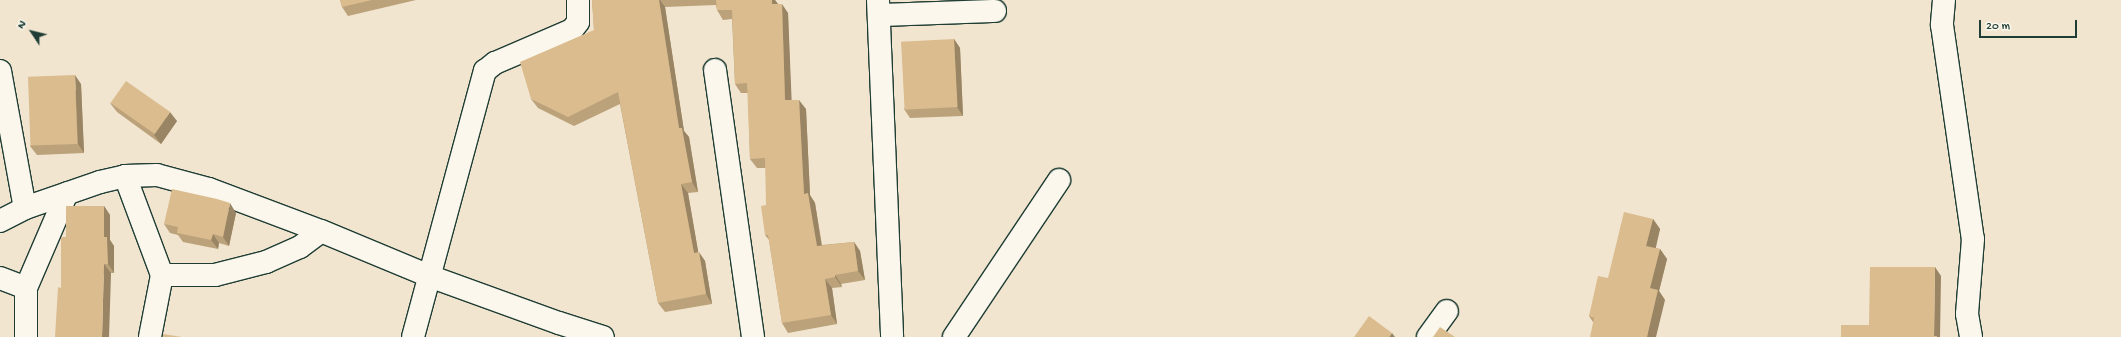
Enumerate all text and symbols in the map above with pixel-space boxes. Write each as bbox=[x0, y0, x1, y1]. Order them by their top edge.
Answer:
north arrow bbox=[12, 12, 52, 52]
scale bar bbox=[1981, 12, 2079, 38]
text: N bbox=[15, 19, 29, 32]
text: 20 m bbox=[1986, 20, 2010, 34]

